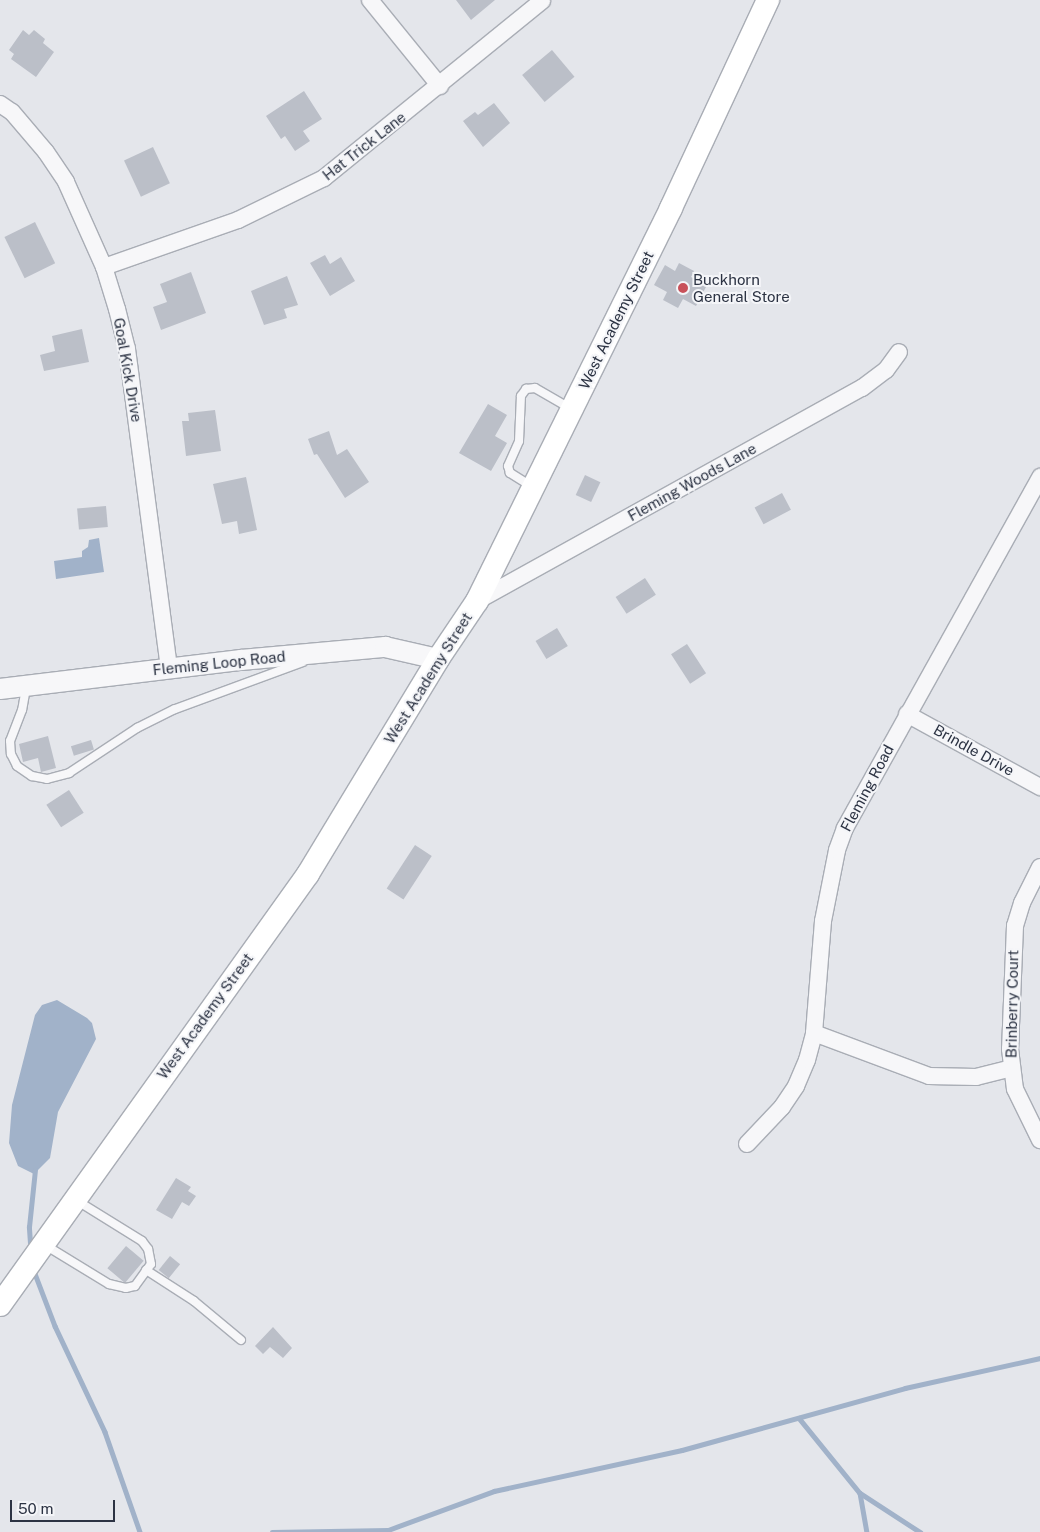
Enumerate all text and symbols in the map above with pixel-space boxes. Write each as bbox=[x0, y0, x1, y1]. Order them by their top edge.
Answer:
street label: Hat Trick Lane bbox=[319, 108, 409, 184]
street label: West Academy Street bbox=[575, 248, 657, 392]
place label: Buckhorn General Store bbox=[693, 270, 790, 305]
marker: Buckhorn General Store bbox=[677, 282, 689, 294]
street label: Goal Kick Drive bbox=[110, 316, 146, 424]
street label: Fleming Woods Lane bbox=[624, 439, 760, 525]
street label: West Academy Street bbox=[380, 609, 476, 747]
street label: Fleming Loop Road bbox=[152, 647, 286, 679]
street label: Brindle Drive bbox=[930, 720, 1018, 780]
street label: Fleming Road bbox=[837, 742, 897, 834]
street label: West Academy Street bbox=[153, 949, 257, 1083]
street label: Brinberry Court bbox=[1002, 950, 1022, 1058]
scale bar bbox=[12, 1490, 118, 1522]
text: 50 m bbox=[18, 1500, 53, 1517]

